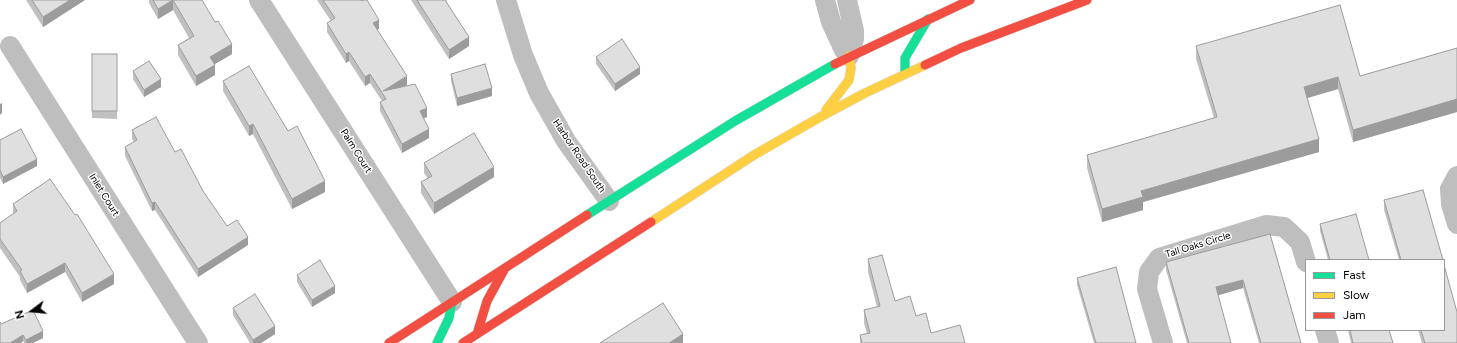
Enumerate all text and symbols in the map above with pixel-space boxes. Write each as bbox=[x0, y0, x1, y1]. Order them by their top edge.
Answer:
street label: Harbor Road South bbox=[550, 117, 608, 195]
street label: Palm Court bbox=[338, 127, 374, 175]
street label: Inlet Court bbox=[86, 171, 122, 219]
street label: Tall Oaks Circle bbox=[1164, 229, 1232, 261]
legend bbox=[1305, 259, 1445, 331]
text: Fast bbox=[1343, 268, 1366, 282]
text: Slow bbox=[1343, 288, 1369, 302]
north arrow bbox=[12, 291, 52, 331]
text: Jam bbox=[1343, 308, 1366, 322]
text: N bbox=[13, 309, 27, 320]

